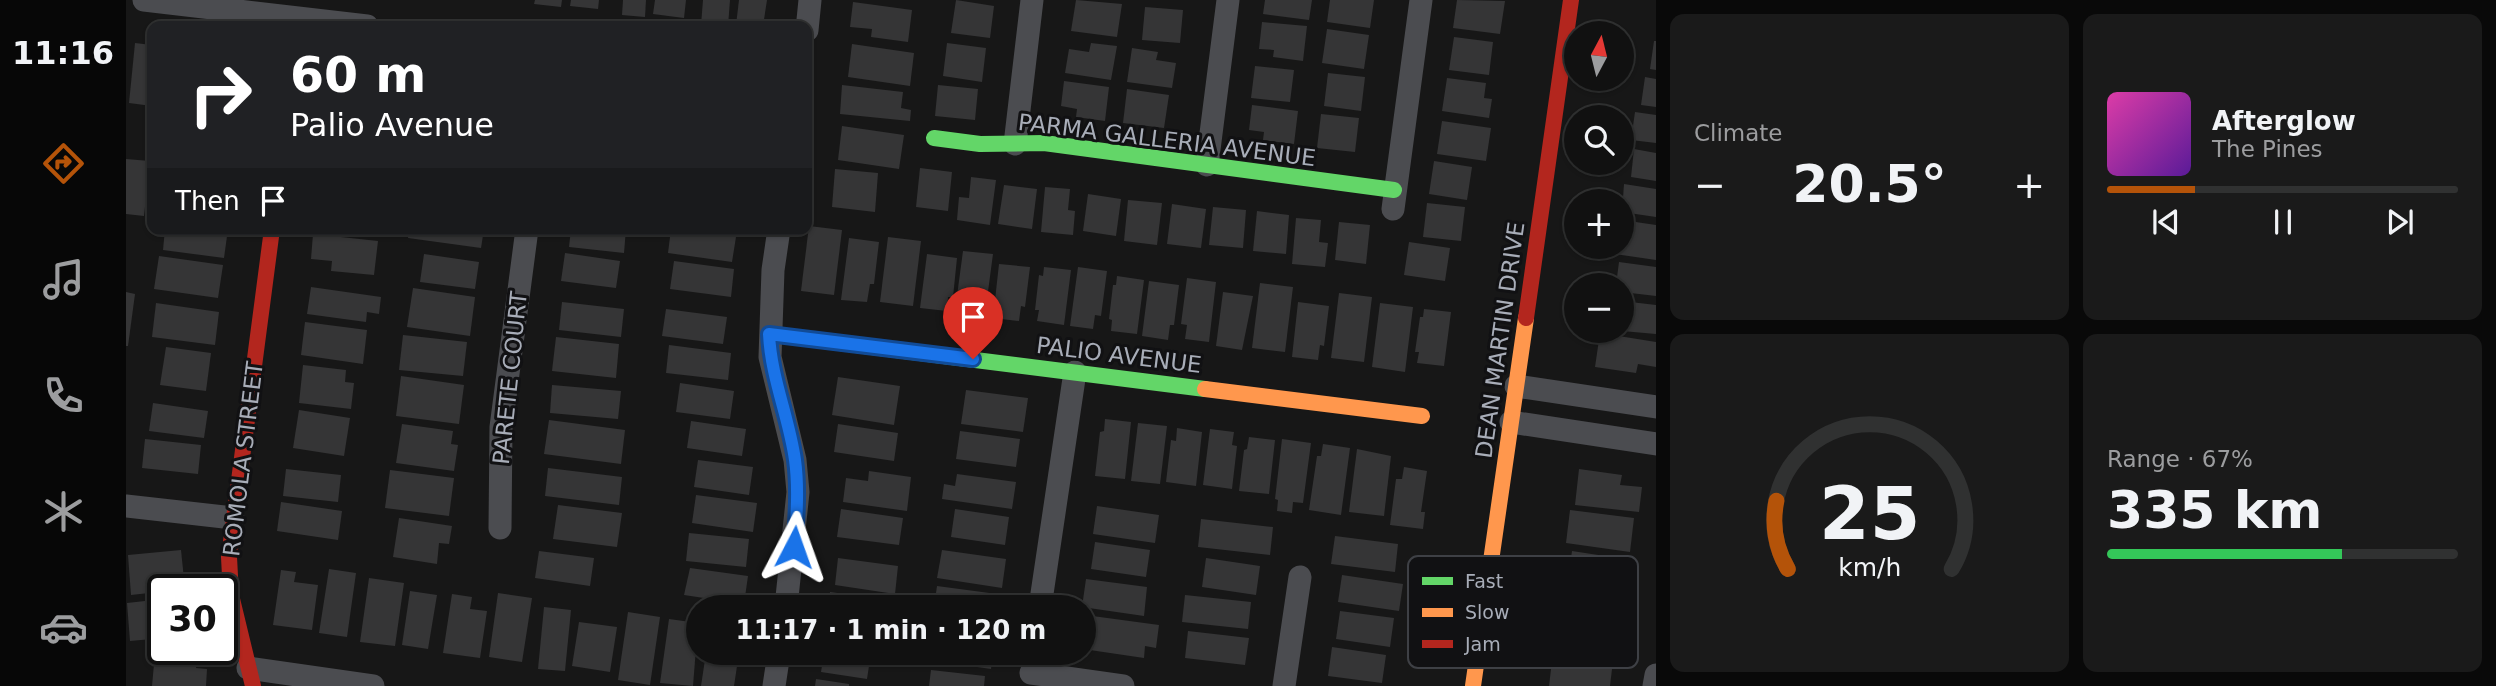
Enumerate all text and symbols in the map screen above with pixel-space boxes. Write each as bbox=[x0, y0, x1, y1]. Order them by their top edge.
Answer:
north arrow bbox=[1564, 21, 1634, 91]
map controls bbox=[1564, 21, 1634, 343]
text: 11:16 bbox=[12, 34, 114, 72]
text: 60 m bbox=[290, 47, 426, 104]
icon: right bbox=[175, 49, 266, 140]
button: search bbox=[1564, 105, 1634, 175]
text: Palio Avenue bbox=[290, 106, 494, 144]
text: Afterglow bbox=[2212, 106, 2356, 136]
street label: PARMA GALLERIA AVENUE bbox=[1017, 109, 1317, 171]
text: Climate bbox=[1694, 120, 1783, 146]
text: The Pines bbox=[2212, 136, 2323, 162]
icon: directions bbox=[39, 139, 88, 188]
text: 20.5° bbox=[1792, 154, 1947, 214]
text: − bbox=[1694, 163, 1726, 207]
text: + bbox=[2013, 163, 2045, 207]
icon: arrive bbox=[254, 182, 292, 220]
text: Then bbox=[175, 186, 240, 216]
button: + bbox=[1564, 189, 1634, 259]
icon: previous bbox=[2147, 203, 2185, 241]
icon: pause bbox=[2264, 203, 2302, 241]
icon: next bbox=[2381, 203, 2419, 241]
street label: DEAN MARTIN DRIVE bbox=[1471, 220, 1529, 460]
icon: music bbox=[39, 255, 88, 304]
button: − bbox=[1564, 273, 1634, 343]
pin bbox=[943, 287, 1003, 359]
street label: PARETE COURT bbox=[488, 289, 532, 466]
icon: arrive bbox=[954, 298, 992, 336]
street label: PALIO AVENUE bbox=[1035, 332, 1203, 378]
street label: ROMOLA STREET bbox=[218, 359, 268, 558]
icon: phone bbox=[39, 371, 88, 420]
text: Range · 67% bbox=[2107, 446, 2253, 472]
text: 25 bbox=[1819, 471, 1920, 556]
text: 335 km bbox=[2107, 480, 2322, 540]
icon: climate bbox=[39, 487, 88, 536]
position arrow bbox=[757, 510, 831, 584]
text: km/h bbox=[1838, 553, 1901, 582]
legend bbox=[1408, 556, 1638, 668]
text: Fast bbox=[1465, 570, 1503, 592]
speed limit sign: 30 bbox=[147, 574, 238, 665]
text: Slow bbox=[1465, 601, 1510, 623]
icon: car bbox=[39, 603, 88, 652]
text: 11:17 · 1 min · 120 m bbox=[736, 615, 1046, 645]
text: Jam bbox=[1464, 633, 1501, 655]

